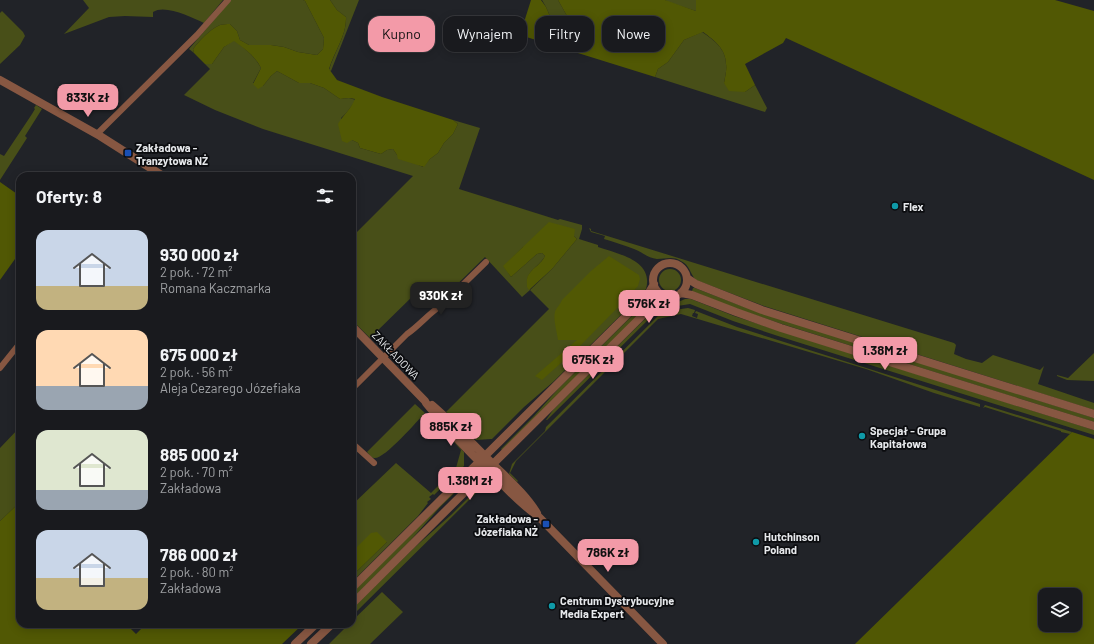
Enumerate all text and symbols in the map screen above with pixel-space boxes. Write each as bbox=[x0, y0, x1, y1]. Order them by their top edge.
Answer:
chip: Kupno bbox=[368, 16, 435, 52]
chip: Wynajem bbox=[443, 16, 527, 52]
chip: Filtry bbox=[535, 16, 594, 52]
chip: Nowe bbox=[602, 16, 665, 52]
pin: 833K zł bbox=[51, 84, 125, 118]
text: 833K zł bbox=[66, 89, 110, 105]
place label: Zakładowa - Tranzytowa NŻ bbox=[136, 141, 208, 167]
marker: Zakładowa - Tranzytowa NŻ bbox=[123, 148, 133, 158]
icon: filters bbox=[314, 185, 336, 207]
text: Oferty: 8 bbox=[36, 186, 102, 206]
place label: Flex bbox=[903, 200, 924, 213]
marker: Flex bbox=[890, 201, 900, 211]
text: 930 000 zł bbox=[160, 244, 239, 264]
icon: home bbox=[68, 246, 116, 294]
text: 2 pok. · 72 m² bbox=[160, 264, 233, 280]
text: Romana Kaczmarka bbox=[160, 280, 271, 296]
pin: 930K zł bbox=[404, 282, 478, 316]
text: 930K zł bbox=[419, 287, 463, 303]
pin: 576K zł bbox=[612, 290, 686, 324]
text: 576K zł bbox=[628, 295, 670, 311]
street label: ZAKŁADOWA bbox=[370, 328, 422, 382]
pin: 1.38M zł bbox=[844, 337, 926, 371]
text: 1.38M zł bbox=[862, 342, 908, 358]
text: 675 000 zł bbox=[160, 344, 238, 364]
icon: home bbox=[68, 346, 116, 394]
pin: 675K zł bbox=[556, 346, 630, 380]
text: 675K zł bbox=[572, 351, 614, 367]
text: 2 pok. · 56 m² bbox=[160, 364, 233, 380]
text: Aleja Cezarego Józefiaka bbox=[160, 380, 301, 396]
pin: 885K zł bbox=[414, 413, 488, 447]
text: 885K zł bbox=[429, 418, 473, 434]
place label: Specjał - Grupa Kapitałowa bbox=[870, 424, 946, 450]
marker: Specjał - Grupa Kapitałowa bbox=[857, 431, 867, 441]
text: 885 000 zł bbox=[160, 444, 239, 464]
icon: home bbox=[68, 446, 116, 494]
text: 2 pok. · 70 m² bbox=[160, 464, 233, 480]
pin: 1.38M zł bbox=[429, 467, 511, 501]
text: 1.38M zł bbox=[447, 472, 493, 488]
text: Zakładowa bbox=[160, 480, 221, 496]
place label: Zakładowa - Józefiaka NŻ bbox=[475, 512, 538, 538]
marker: Zakładowa - Józefiaka NŻ bbox=[541, 519, 551, 529]
place label: Hutchinson Poland bbox=[764, 530, 819, 556]
marker: Hutchinson Poland bbox=[751, 537, 761, 547]
pin: 786K zł bbox=[571, 539, 645, 573]
text: 786 000 zł bbox=[160, 544, 238, 564]
text: 786K zł bbox=[587, 544, 629, 560]
icon: home bbox=[68, 546, 116, 594]
text: 2 pok. · 80 m² bbox=[160, 564, 234, 580]
text: Zakładowa bbox=[160, 580, 221, 596]
map controls bbox=[1038, 588, 1082, 632]
button: layers bbox=[1038, 588, 1082, 632]
place label: Centrum Dystrybucyjne Media Expert bbox=[560, 594, 674, 620]
marker: Centrum Dystrybucyjne Media Expert bbox=[547, 601, 557, 611]

